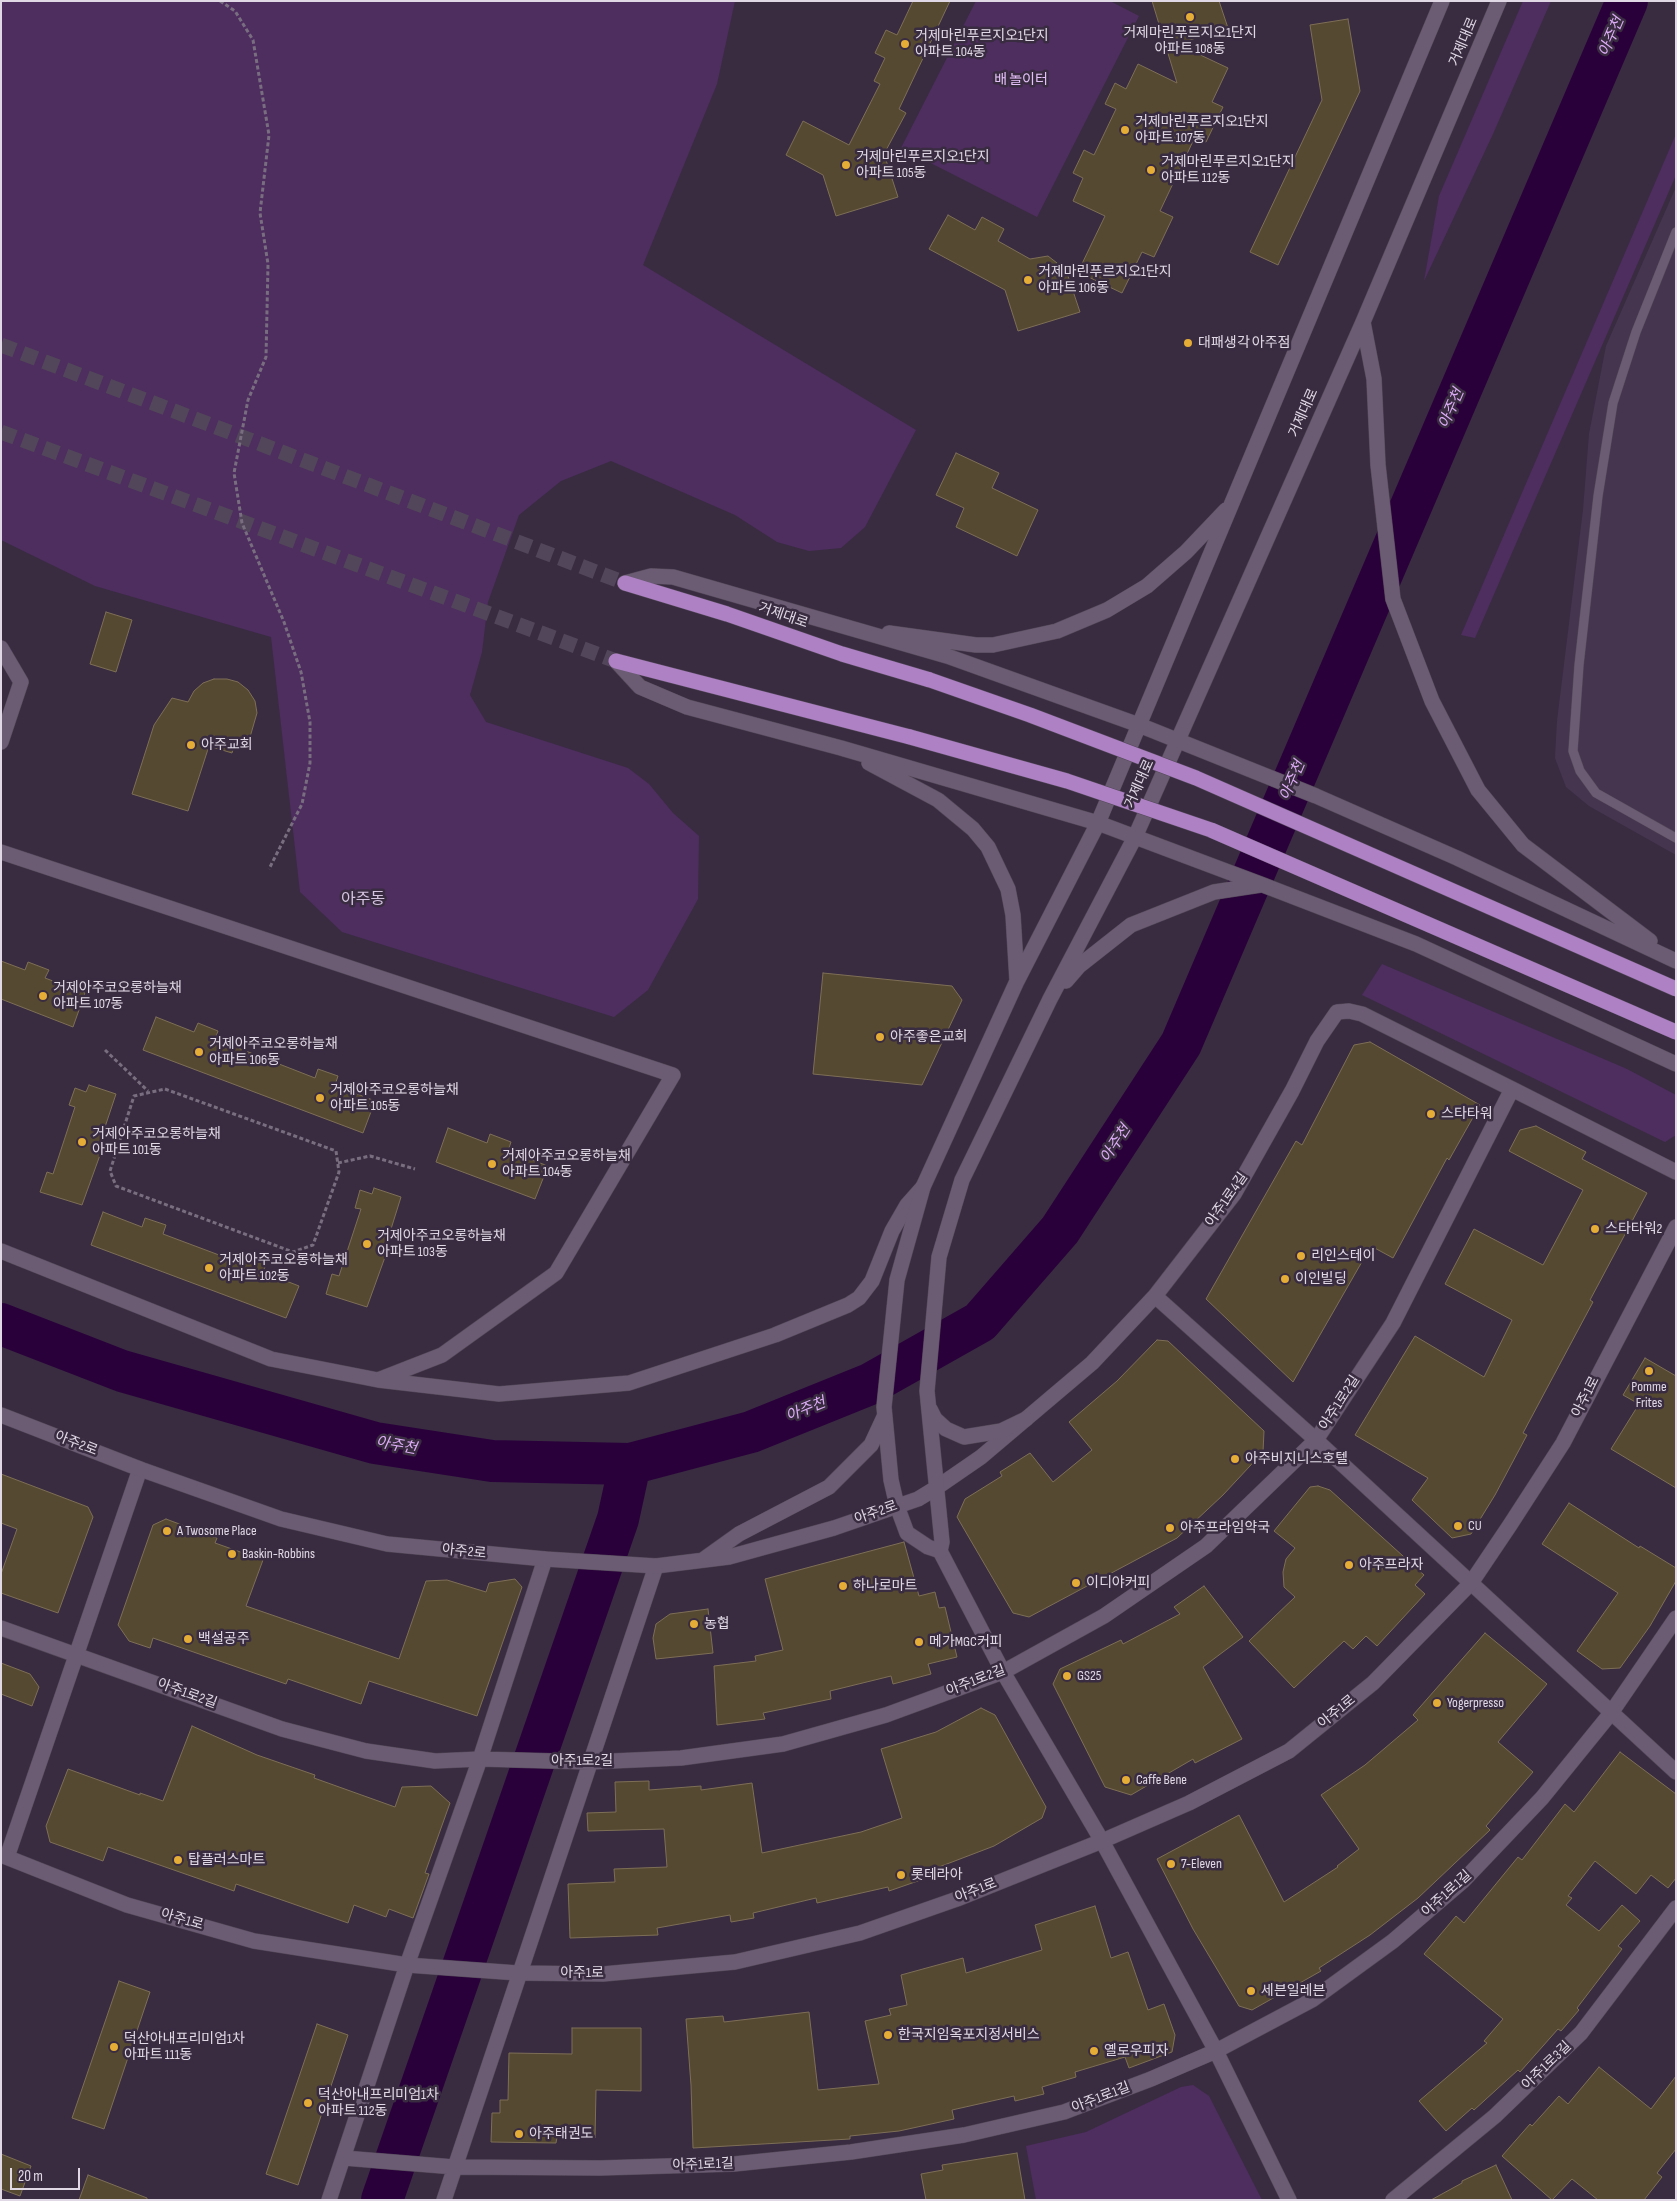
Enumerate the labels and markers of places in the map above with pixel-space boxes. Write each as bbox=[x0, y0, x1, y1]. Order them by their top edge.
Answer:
marker: 거제마린푸르지오1단지 아파트 108동 bbox=[1184, 11, 1196, 23]
place label: 거제마린푸르지오1단지 아파트 108동 bbox=[1123, 25, 1257, 58]
place label: 거제마린푸르지오1단지 아파트 104동 bbox=[915, 28, 1049, 60]
marker: 거제마린푸르지오1단지 아파트 104동 bbox=[899, 38, 911, 50]
place label: 거제마린푸르지오1단지 아파트 107동 bbox=[1135, 114, 1269, 146]
marker: 거제마린푸르지오1단지 아파트 107동 bbox=[1119, 124, 1131, 136]
place label: 거제마린푸르지오1단지 아파트 105동 bbox=[856, 149, 990, 182]
place label: 거제마린푸르지오1단지 아파트 112동 bbox=[1161, 154, 1295, 186]
marker: 거제마린푸르지오1단지 아파트 105동 bbox=[840, 159, 852, 171]
marker: 거제마린푸르지오1단지 아파트 112동 bbox=[1145, 164, 1157, 176]
place label: 거제마린푸르지오1단지 아파트 106동 bbox=[1038, 264, 1172, 296]
marker: 거제마린푸르지오1단지 아파트 106동 bbox=[1022, 274, 1034, 286]
place label: 대패생각 아주점 bbox=[1198, 335, 1290, 351]
marker: 대패생각 아주점 bbox=[1182, 337, 1194, 349]
place label: 아주교회 bbox=[201, 737, 253, 753]
marker: 아주교회 bbox=[185, 739, 197, 751]
place label: 거제아주코오롱하늘채 아파트 107동 bbox=[53, 980, 182, 1012]
marker: 거제아주코오롱하늘채 아파트 107동 bbox=[37, 990, 49, 1002]
place label: 아주좋은교회 bbox=[890, 1029, 967, 1045]
marker: 아주좋은교회 bbox=[874, 1031, 886, 1043]
place label: 거제아주코오롱하늘채 아파트 106동 bbox=[209, 1036, 338, 1068]
marker: 거제아주코오롱하늘채 아파트 106동 bbox=[193, 1046, 205, 1058]
place label: 거제아주코오롱하늘채 아파트 105동 bbox=[330, 1082, 459, 1114]
marker: 거제아주코오롱하늘채 아파트 105동 bbox=[314, 1092, 326, 1104]
place label: 스타타워 bbox=[1441, 1106, 1493, 1122]
marker: 스타타워 bbox=[1425, 1108, 1437, 1120]
place label: 거제아주코오롱하늘채 아파트 101동 bbox=[92, 1126, 221, 1158]
marker: 거제아주코오롱하늘채 아파트 101동 bbox=[76, 1136, 88, 1148]
place label: 거제아주코오롱하늘채 아파트 104동 bbox=[502, 1148, 631, 1180]
marker: 거제아주코오롱하늘채 아파트 104동 bbox=[486, 1158, 498, 1170]
place label: 스타타워2 bbox=[1605, 1221, 1662, 1237]
marker: 스타타워2 bbox=[1589, 1223, 1601, 1235]
place label: 거제아주코오롱하늘채 아파트 103동 bbox=[377, 1228, 506, 1260]
marker: 거제아주코오롱하늘채 아파트 103동 bbox=[361, 1238, 373, 1250]
place label: 리인스테이 bbox=[1311, 1248, 1375, 1264]
marker: 리인스테이 bbox=[1295, 1250, 1307, 1262]
place label: 거제아주코오롱하늘채 아파트 102동 bbox=[219, 1252, 348, 1284]
marker: 거제아주코오롱하늘채 아파트 102동 bbox=[203, 1262, 215, 1274]
place label: 이인빌딩 bbox=[1295, 1271, 1347, 1287]
marker: 이인빌딩 bbox=[1279, 1273, 1291, 1285]
marker: Pomme Frites bbox=[1643, 1365, 1655, 1377]
place label: Pomme Frites bbox=[1631, 1379, 1667, 1411]
place label: 아주비지니스호텔 bbox=[1245, 1451, 1348, 1467]
marker: 아주비지니스호텔 bbox=[1229, 1453, 1241, 1465]
place label: CU bbox=[1468, 1518, 1482, 1534]
place label: 아주프라임약국 bbox=[1180, 1520, 1270, 1536]
marker: CU bbox=[1452, 1520, 1464, 1532]
marker: 아주프라임약국 bbox=[1164, 1522, 1176, 1534]
place label: A Twosome Place bbox=[177, 1523, 257, 1539]
marker: A Twosome Place bbox=[161, 1525, 173, 1537]
place label: Baskin-Robbins bbox=[242, 1546, 315, 1562]
marker: Baskin-Robbins bbox=[226, 1548, 238, 1560]
place label: 아주프라자 bbox=[1359, 1557, 1423, 1573]
marker: 아주프라자 bbox=[1343, 1559, 1355, 1571]
place label: 이디야커피 bbox=[1086, 1575, 1150, 1591]
marker: 이디야커피 bbox=[1070, 1577, 1082, 1589]
place label: 하나로마트 bbox=[853, 1578, 917, 1594]
marker: 하나로마트 bbox=[837, 1580, 849, 1592]
place label: 농협 bbox=[704, 1616, 730, 1632]
marker: 농협 bbox=[688, 1618, 700, 1630]
place label: 백설공주 bbox=[198, 1631, 250, 1647]
marker: 백설공주 bbox=[182, 1633, 194, 1645]
place label: 메가MGC커피 bbox=[929, 1634, 1003, 1650]
marker: 메가MGC커피 bbox=[913, 1636, 925, 1648]
place label: GS25 bbox=[1077, 1668, 1101, 1684]
marker: GS25 bbox=[1061, 1670, 1073, 1682]
place label: Yogerpresso bbox=[1447, 1695, 1504, 1711]
marker: Yogerpresso bbox=[1431, 1697, 1443, 1709]
place label: Caffe Bene bbox=[1136, 1772, 1187, 1788]
marker: Caffe Bene bbox=[1120, 1774, 1132, 1786]
place label: 탑플러스마트 bbox=[188, 1852, 265, 1868]
marker: 탑플러스마트 bbox=[172, 1854, 184, 1866]
place label: 7-Eleven bbox=[1181, 1856, 1222, 1872]
marker: 7-Eleven bbox=[1165, 1858, 1177, 1870]
place label: 롯테라아 bbox=[911, 1867, 963, 1883]
marker: 롯테라아 bbox=[895, 1869, 907, 1881]
place label: 세븐일레븐 bbox=[1261, 1983, 1325, 1999]
marker: 세븐일레븐 bbox=[1245, 1985, 1257, 1997]
place label: 한국지임옥포지정서비스 bbox=[898, 2027, 1040, 2043]
marker: 한국지임옥포지정서비스 bbox=[882, 2029, 894, 2041]
place label: 덕산아내프리미엄1차 아파트 111동 bbox=[124, 2031, 245, 2064]
marker: 덕산아내프리미엄1차 아파트 111동 bbox=[108, 2041, 120, 2053]
place label: 옐로우피자 bbox=[1104, 2043, 1168, 2059]
marker: 옐로우피자 bbox=[1088, 2045, 1100, 2057]
place label: 덕산아내프리미엄1차 아파트 112동 bbox=[318, 2087, 439, 2120]
marker: 덕산아내프리미엄1차 아파트 112동 bbox=[302, 2097, 314, 2109]
place label: 아주태권도 bbox=[529, 2126, 593, 2142]
marker: 아주태권도 bbox=[513, 2128, 525, 2140]

